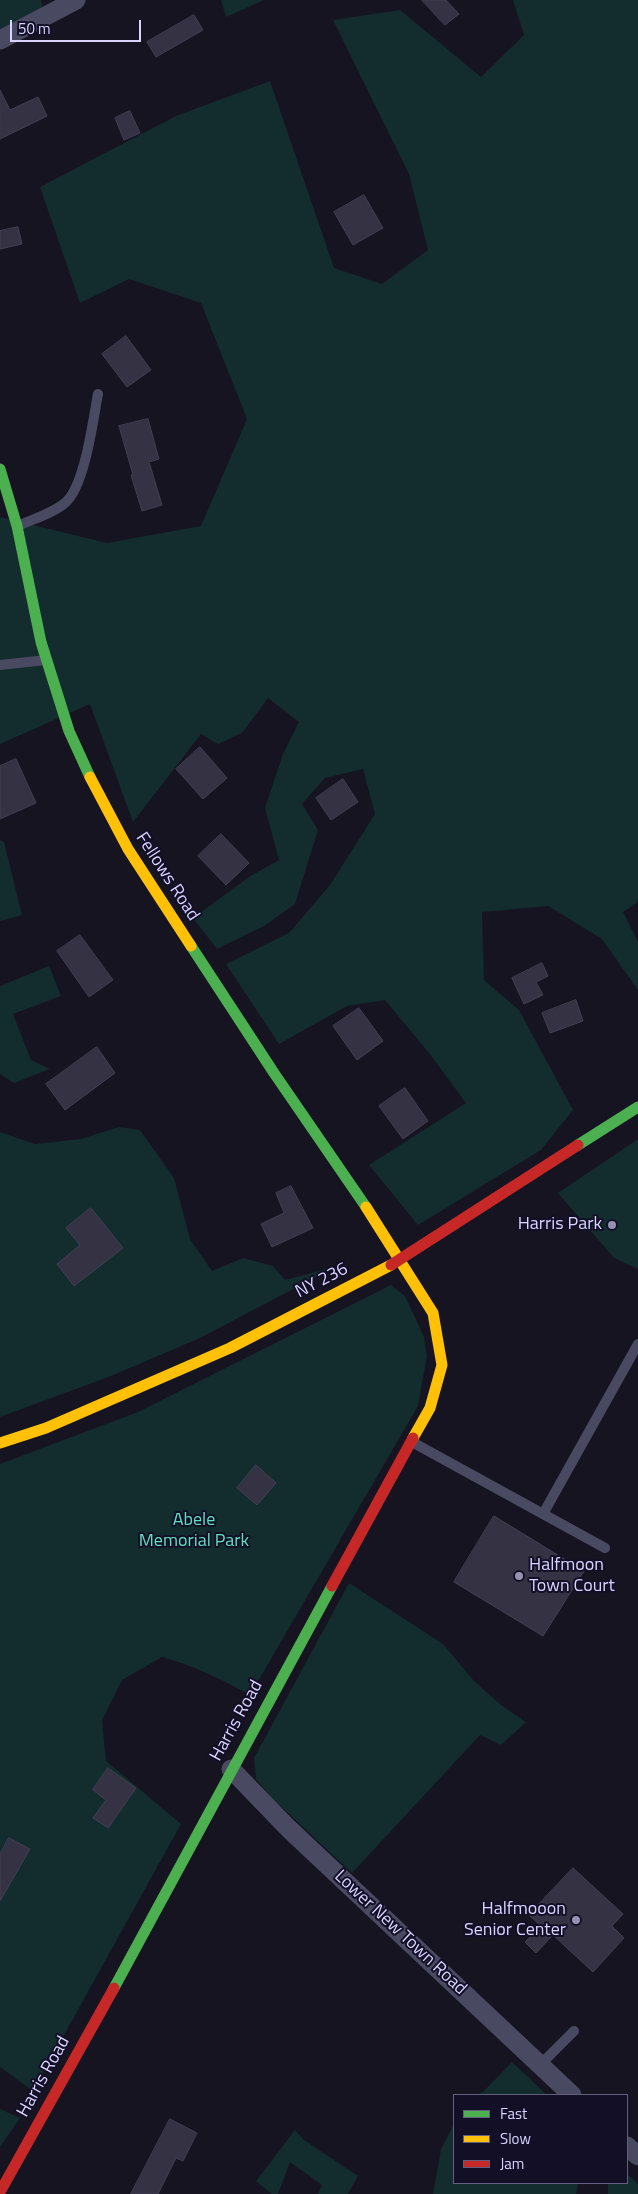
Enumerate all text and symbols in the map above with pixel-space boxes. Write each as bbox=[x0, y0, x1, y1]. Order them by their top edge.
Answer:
scale bar bbox=[12, 10, 144, 42]
text: 50 m bbox=[18, 17, 51, 40]
street label: Fellows Road bbox=[130, 829, 204, 925]
place label: Harris Park bbox=[518, 1214, 602, 1236]
marker: Harris Park bbox=[606, 1219, 618, 1231]
street label: NY 236 bbox=[292, 1259, 352, 1303]
park label: Abele Memorial Park bbox=[139, 1510, 249, 1552]
place label: Halfmoon Town Court bbox=[529, 1555, 615, 1598]
marker: Halfmoon Town Court bbox=[513, 1570, 525, 1582]
street label: Harris Road bbox=[206, 1677, 268, 1765]
street label: Lower New Town Road bbox=[329, 1866, 471, 2000]
place label: Halfmooon Senior Center bbox=[464, 1899, 566, 1942]
marker: Halfmooon Senior Center bbox=[570, 1914, 582, 1926]
street label: Harris Road bbox=[13, 2033, 75, 2121]
legend bbox=[453, 2094, 628, 2184]
text: Fast bbox=[500, 2102, 527, 2125]
text: Slow bbox=[500, 2127, 531, 2150]
text: Jam bbox=[500, 2152, 524, 2175]

